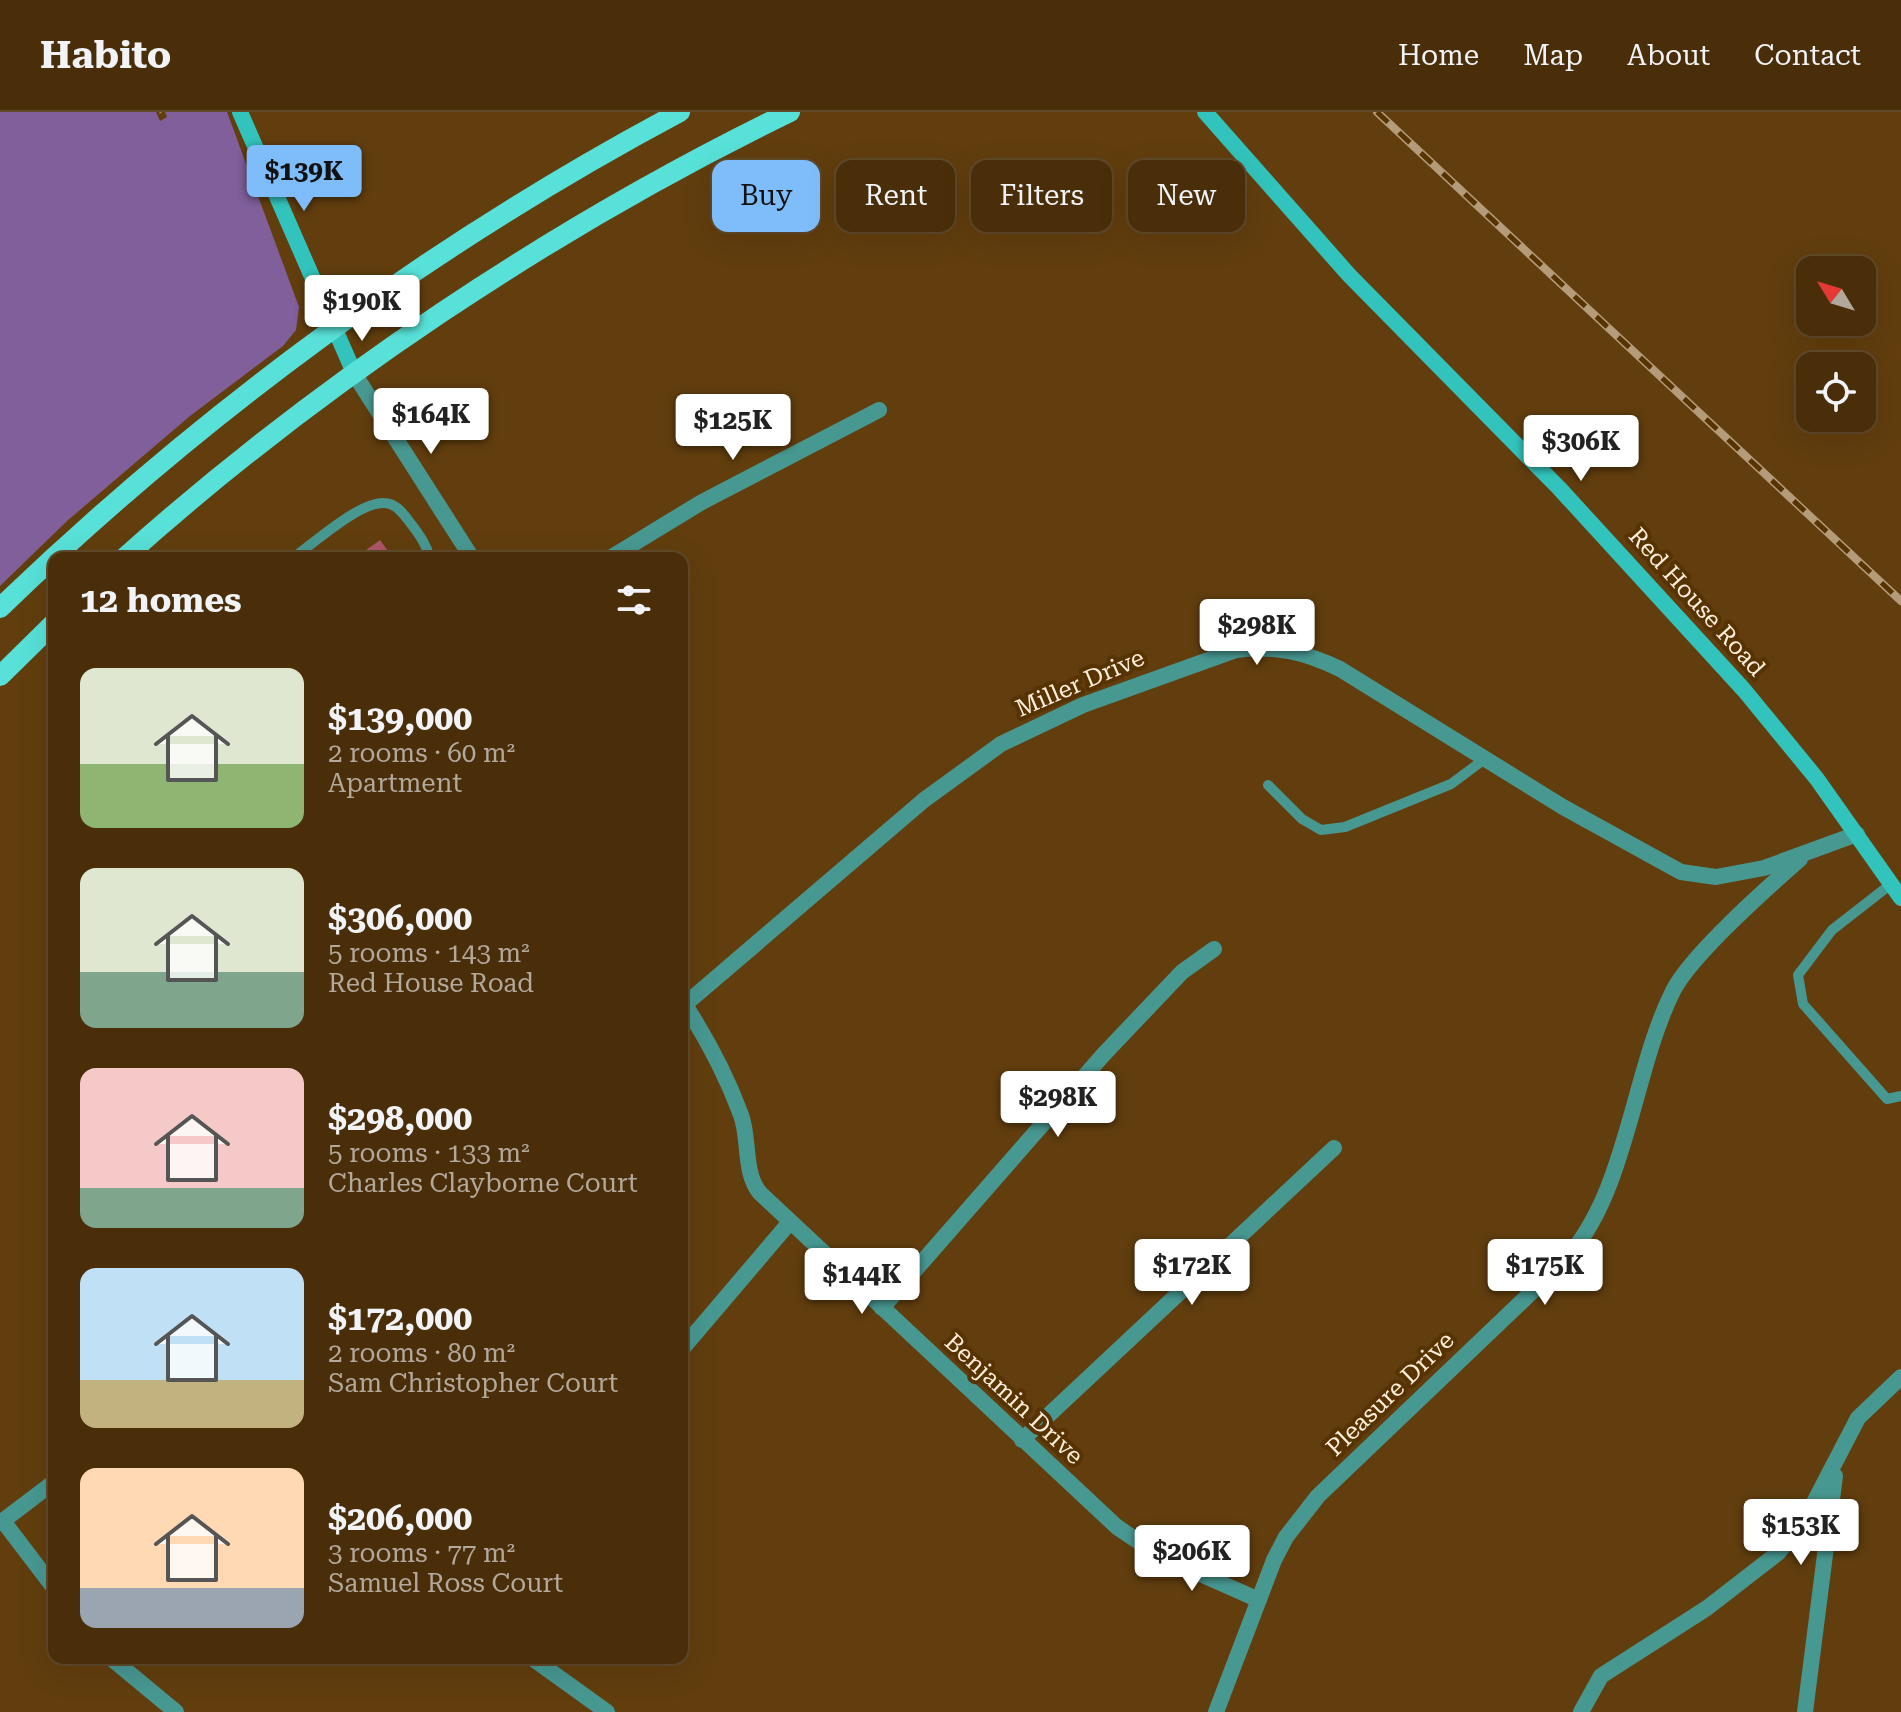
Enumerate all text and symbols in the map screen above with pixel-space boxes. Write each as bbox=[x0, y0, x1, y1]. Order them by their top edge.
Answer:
text: Habito bbox=[40, 33, 171, 77]
text: Home bbox=[1398, 39, 1479, 72]
text: Map bbox=[1523, 39, 1583, 72]
text: About bbox=[1627, 39, 1710, 72]
text: Contact bbox=[1754, 39, 1861, 72]
pin: $139K bbox=[248, 145, 360, 213]
text: $139K bbox=[265, 156, 343, 186]
chip: Buy bbox=[712, 160, 820, 232]
chip: Rent bbox=[836, 160, 955, 232]
chip: Filters bbox=[971, 160, 1112, 232]
chip: New bbox=[1128, 160, 1245, 232]
north arrow bbox=[1796, 256, 1876, 336]
map controls bbox=[1796, 256, 1876, 432]
pin: $190K bbox=[306, 275, 418, 343]
text: $190K bbox=[323, 286, 401, 316]
button: locate bbox=[1796, 352, 1876, 432]
pin: $164K bbox=[375, 388, 487, 456]
pin: $125K bbox=[677, 394, 789, 462]
text: $164K bbox=[392, 399, 470, 429]
text: $125K bbox=[694, 405, 772, 435]
pin: $306K bbox=[1525, 415, 1637, 483]
text: $306K bbox=[1542, 426, 1620, 456]
street label: Red House Road bbox=[1623, 522, 1771, 682]
icon: filters bbox=[612, 578, 656, 622]
text: 12 homes bbox=[80, 580, 242, 620]
pin: $298K bbox=[1201, 599, 1313, 667]
text: $298K bbox=[1218, 610, 1296, 640]
street label: Miller Drive bbox=[1011, 643, 1149, 723]
text: $139,000 bbox=[328, 698, 472, 738]
icon: home bbox=[144, 700, 240, 796]
text: 2 rooms · 60 m² bbox=[328, 738, 515, 768]
text: Apartment bbox=[328, 768, 462, 798]
text: $306,000 bbox=[328, 898, 472, 938]
icon: home bbox=[144, 900, 240, 996]
text: 5 rooms · 143 m² bbox=[328, 938, 530, 968]
text: Red House Road bbox=[328, 968, 534, 998]
pin: $298K bbox=[1002, 1071, 1114, 1139]
text: $298K bbox=[1019, 1082, 1097, 1112]
text: $298,000 bbox=[328, 1098, 472, 1138]
icon: home bbox=[144, 1100, 240, 1196]
text: 5 rooms · 133 m² bbox=[328, 1138, 530, 1168]
text: Charles Clayborne Court bbox=[328, 1168, 638, 1198]
pin: $172K bbox=[1136, 1239, 1248, 1307]
pin: $175K bbox=[1489, 1239, 1601, 1307]
pin: $144K bbox=[806, 1248, 918, 1316]
text: $172K bbox=[1153, 1250, 1231, 1280]
text: $175K bbox=[1506, 1250, 1584, 1280]
text: $144K bbox=[823, 1259, 901, 1289]
text: $172,000 bbox=[328, 1298, 472, 1338]
icon: home bbox=[144, 1300, 240, 1396]
street label: Pleasure Drive bbox=[1320, 1326, 1460, 1462]
street label: Benjamin Drive bbox=[939, 1328, 1089, 1470]
text: 2 rooms · 80 m² bbox=[328, 1338, 515, 1368]
text: Sam Christopher Court bbox=[328, 1368, 618, 1398]
text: $206,000 bbox=[328, 1498, 472, 1538]
pin: $153K bbox=[1745, 1499, 1857, 1567]
icon: home bbox=[144, 1500, 240, 1596]
text: $153K bbox=[1762, 1510, 1840, 1540]
pin: $206K bbox=[1136, 1525, 1248, 1593]
text: $206K bbox=[1153, 1536, 1231, 1566]
text: 3 rooms · 77 m² bbox=[328, 1538, 515, 1568]
text: Samuel Ross Court bbox=[328, 1568, 563, 1598]

